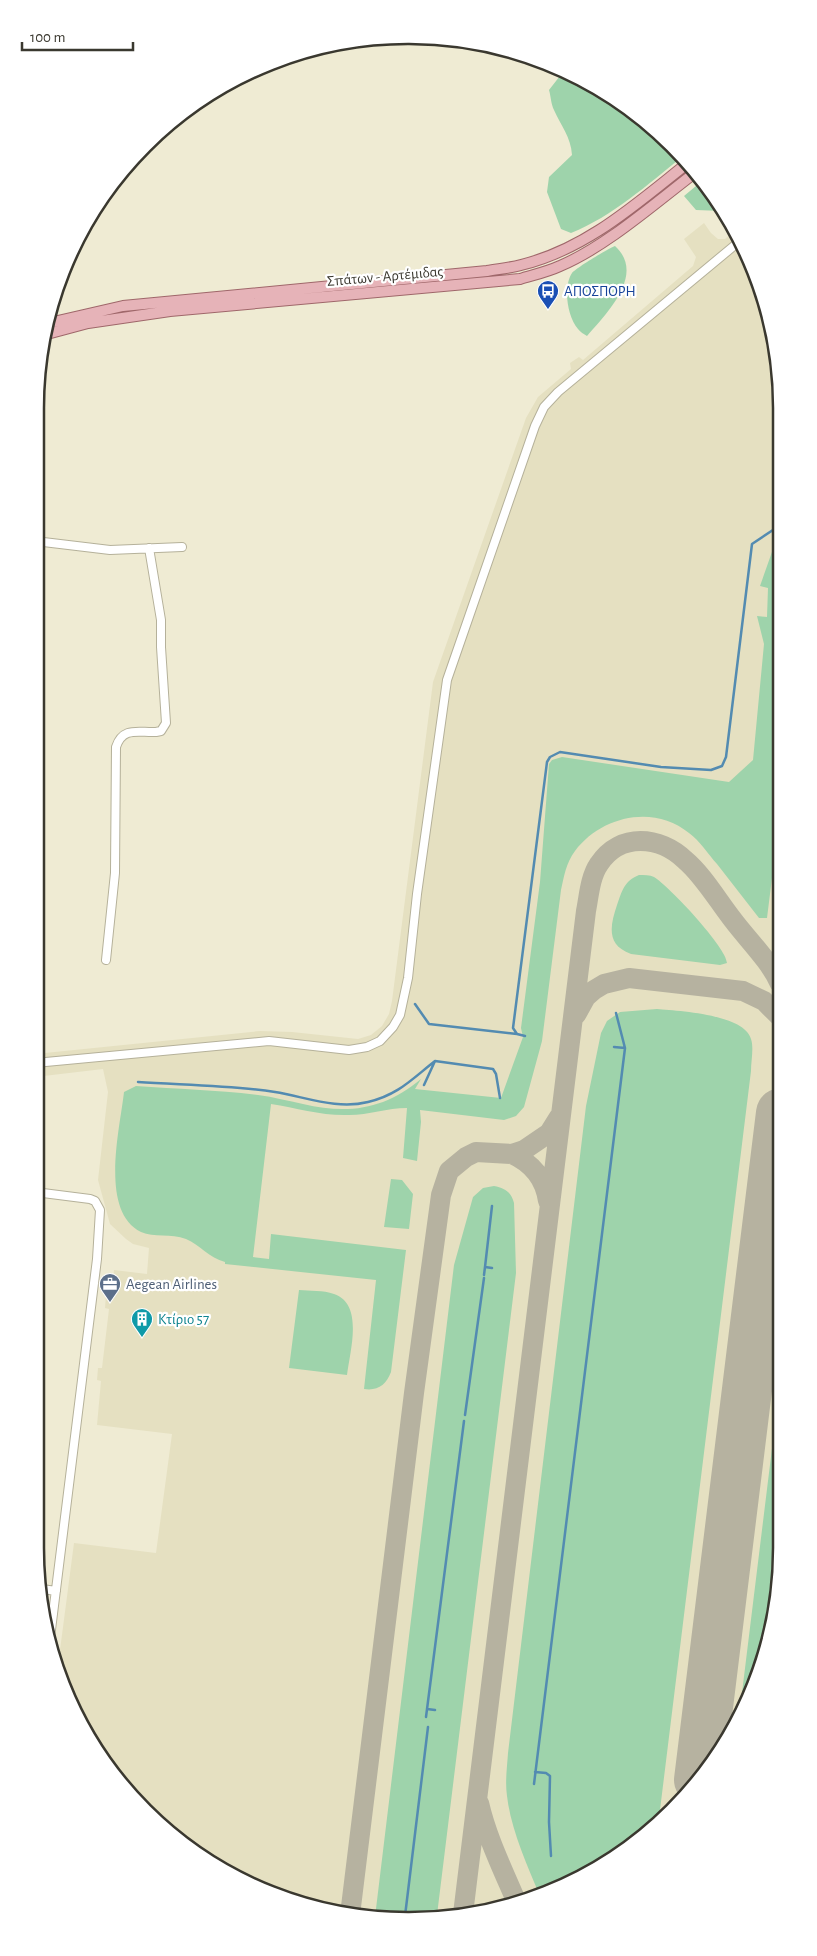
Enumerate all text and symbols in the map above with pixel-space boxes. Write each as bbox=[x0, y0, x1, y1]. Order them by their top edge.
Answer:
scale bar bbox=[22, 20, 134, 52]
text: 100 m bbox=[30, 30, 65, 45]
street label: Σπάτων - Αρτέμιδας bbox=[326, 264, 444, 289]
bus stop icon: ΑΠΟΣΠΟΡΗ bbox=[536, 279, 560, 310]
place label: ΑΠΟΣΠΟΡΗ bbox=[564, 284, 636, 299]
office icon: Aegean Airlines bbox=[98, 1272, 122, 1303]
place label: Aegean Airlines bbox=[126, 1277, 217, 1292]
building icon: Κτίριο 57 bbox=[130, 1307, 154, 1338]
place label: Κτίριο 57 bbox=[158, 1312, 209, 1327]

